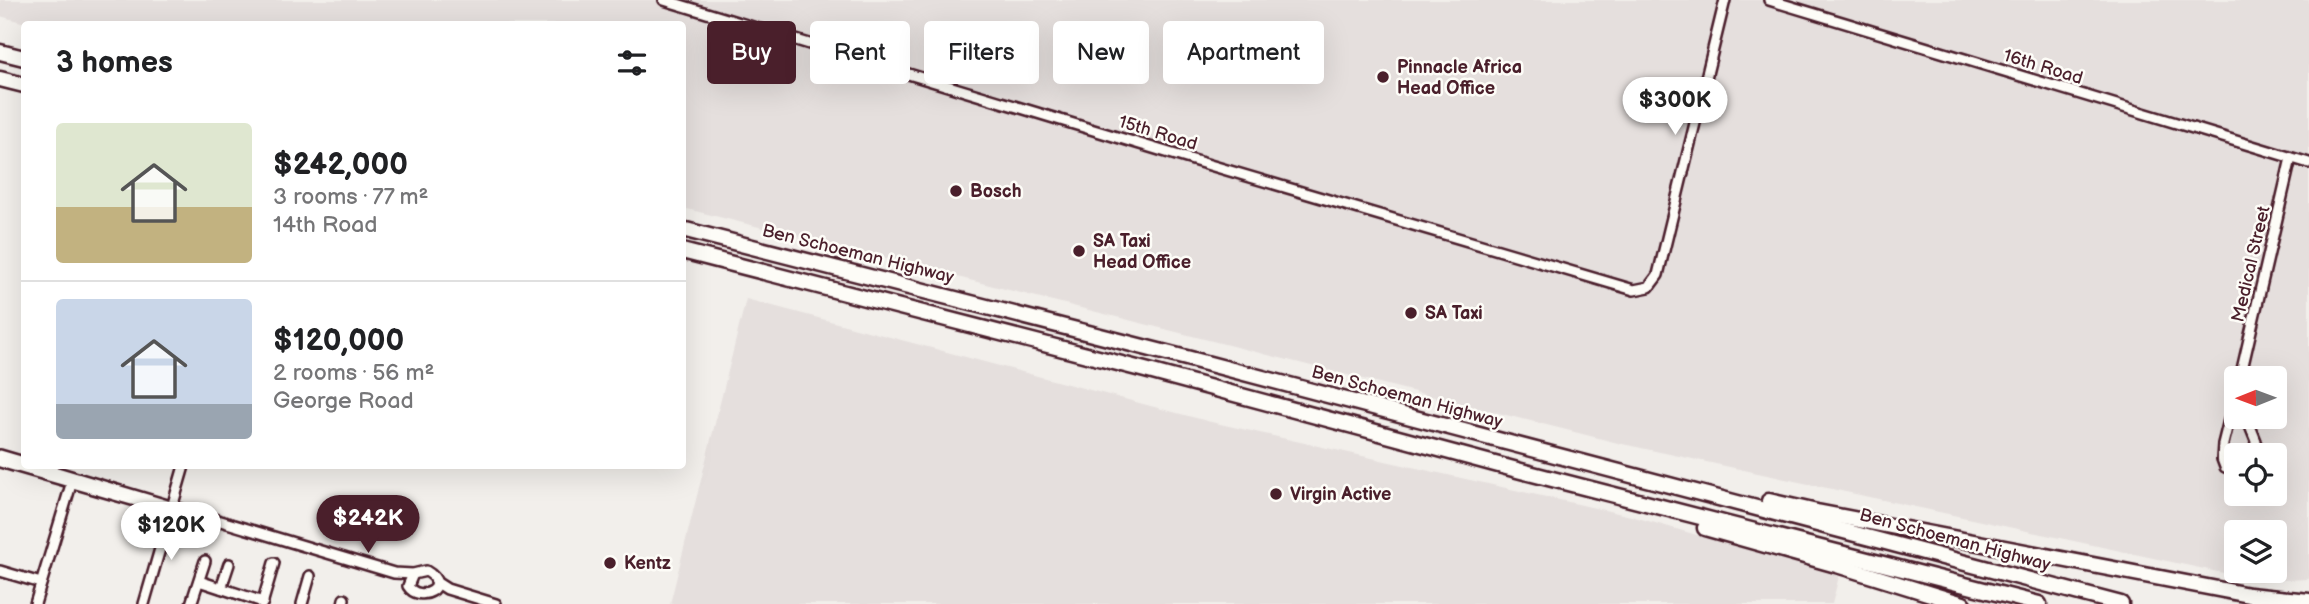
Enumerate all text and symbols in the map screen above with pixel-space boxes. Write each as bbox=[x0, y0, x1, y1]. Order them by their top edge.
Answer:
chip: Buy bbox=[707, 21, 796, 84]
chip: Rent bbox=[810, 21, 910, 84]
chip: Filters bbox=[924, 21, 1039, 84]
chip: New bbox=[1053, 21, 1149, 84]
chip: Apartment bbox=[1163, 21, 1324, 84]
icon: filters bbox=[613, 44, 651, 82]
text: 3 homes bbox=[56, 45, 173, 81]
street label: 16th Road bbox=[2001, 45, 2085, 89]
place label: Pinnacle Africa Head Office bbox=[1397, 57, 1522, 99]
marker: Pinnacle Africa Head Office bbox=[1375, 69, 1391, 85]
pin: $300K bbox=[1626, 78, 1724, 137]
text: $300K bbox=[1639, 86, 1711, 114]
street label: 15th Road bbox=[1116, 111, 1200, 155]
text: $242,000 bbox=[273, 147, 408, 183]
icon: home bbox=[112, 151, 196, 235]
place label: Bosch bbox=[970, 181, 1021, 202]
text: 3 rooms · 77 m² bbox=[273, 183, 429, 211]
marker: Bosch bbox=[948, 183, 964, 199]
street label: Medical Street bbox=[2227, 203, 2275, 324]
text: 14th Road bbox=[273, 211, 378, 239]
street label: Ben Schoeman Highway bbox=[760, 220, 957, 288]
place label: SA Taxi Head Office bbox=[1093, 231, 1191, 273]
marker: SA Taxi Head Office bbox=[1071, 243, 1087, 259]
place label: SA Taxi bbox=[1425, 303, 1483, 324]
marker: SA Taxi bbox=[1403, 305, 1419, 321]
text: $120,000 bbox=[273, 323, 404, 359]
icon: home bbox=[112, 327, 196, 411]
text: 2 rooms · 56 m² bbox=[273, 359, 435, 387]
street label: Ben Schoeman Highway bbox=[1309, 361, 1506, 433]
north arrow bbox=[2224, 366, 2287, 429]
map controls bbox=[2224, 366, 2287, 583]
text: George Road bbox=[273, 387, 414, 415]
button: locate bbox=[2224, 443, 2287, 506]
place label: Virgin Active bbox=[1290, 484, 1391, 505]
marker: Virgin Active bbox=[1268, 486, 1284, 502]
pin: $242K bbox=[319, 496, 417, 555]
pin: $120K bbox=[122, 503, 220, 562]
text: $242K bbox=[332, 504, 404, 532]
street label: Ben Schoeman Highway bbox=[1857, 504, 2054, 576]
text: $120K bbox=[137, 511, 205, 539]
button: layers bbox=[2224, 520, 2287, 583]
place label: Kentz bbox=[624, 553, 671, 574]
marker: Kentz bbox=[602, 555, 618, 571]

